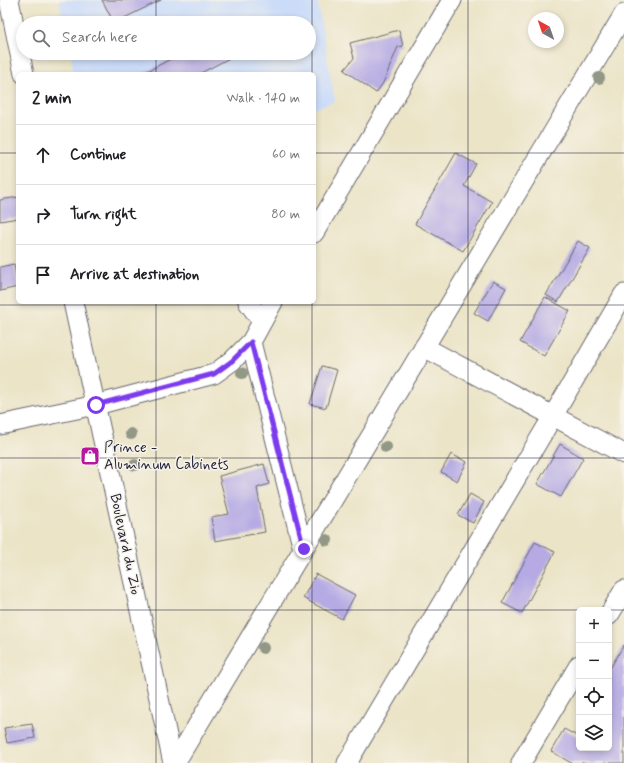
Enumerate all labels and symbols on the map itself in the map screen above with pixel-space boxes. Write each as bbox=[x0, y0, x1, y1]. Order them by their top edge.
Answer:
north arrow bbox=[528, 12, 564, 48]
route start bbox=[87, 396, 105, 414]
place label: Prince - Aluminum Cabinets bbox=[104, 438, 229, 475]
shop icon: Prince - Aluminum Cabinets bbox=[79, 445, 101, 467]
street label: Boulevard du Zio bbox=[105, 492, 146, 597]
route end bbox=[295, 540, 313, 558]

